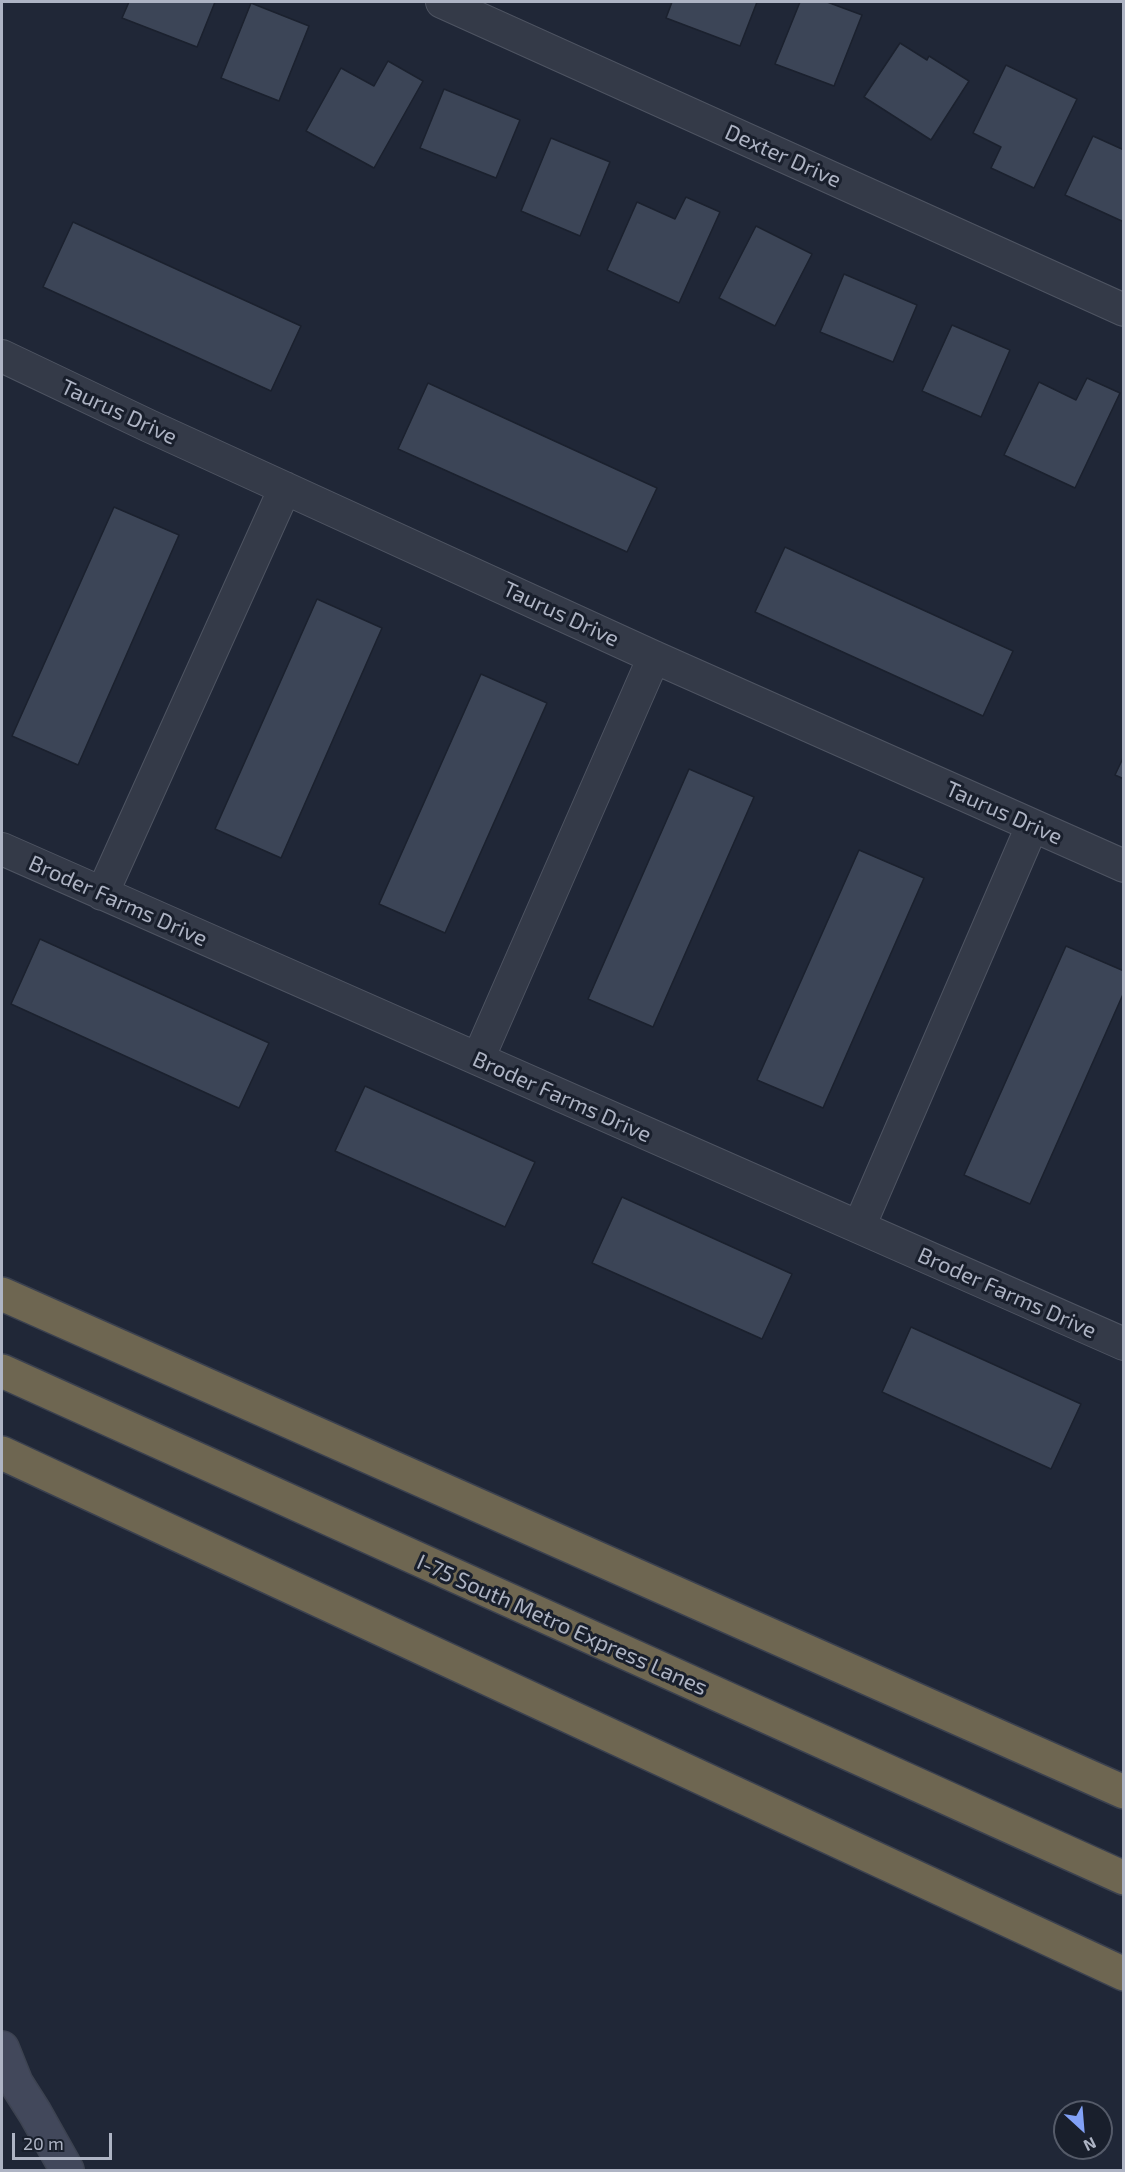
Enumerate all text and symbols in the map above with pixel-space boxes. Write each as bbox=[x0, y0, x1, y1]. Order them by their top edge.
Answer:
street label: Dexter Drive bbox=[721, 119, 845, 193]
street label: Taurus Drive bbox=[57, 374, 181, 450]
street label: Taurus Drive bbox=[499, 576, 623, 652]
street label: Taurus Drive bbox=[942, 776, 1066, 850]
street label: Broder Farms Drive bbox=[25, 850, 211, 952]
street label: Broder Farms Drive bbox=[469, 1046, 655, 1148]
street label: Broder Farms Drive bbox=[914, 1242, 1100, 1344]
street label: I-75 South Metro Express Lanes bbox=[413, 1549, 711, 1701]
north arrow bbox=[1053, 2100, 1113, 2160]
scale bar bbox=[15, 2121, 116, 2159]
text: 20 m bbox=[23, 2132, 64, 2154]
text: N bbox=[1081, 2134, 1100, 2156]

